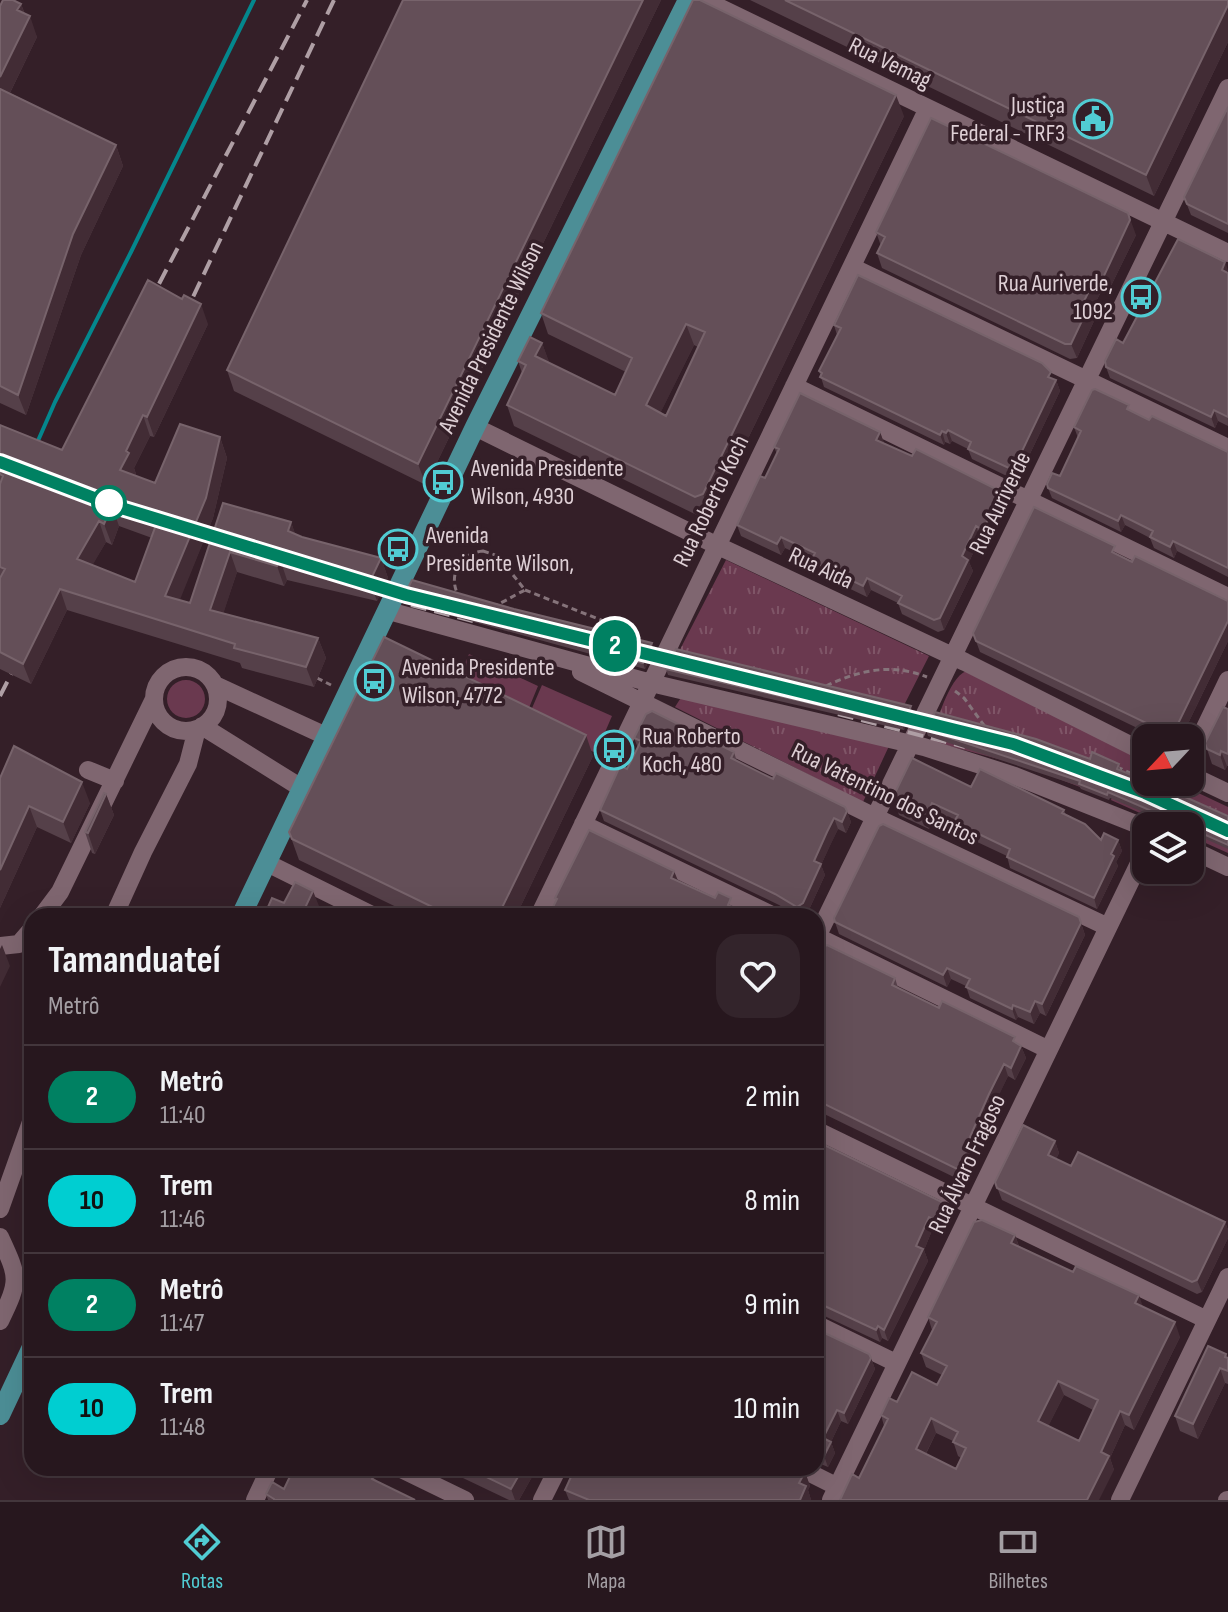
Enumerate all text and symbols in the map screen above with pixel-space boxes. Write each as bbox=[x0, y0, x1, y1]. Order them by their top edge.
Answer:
street label: Rua Vemag bbox=[844, 31, 936, 95]
place label: Justiça Federal - TRF3 bbox=[950, 91, 1065, 148]
public building icon: Justiça Federal - TRF3 bbox=[1072, 98, 1114, 140]
street label: Avenida Presidente Wilson bbox=[432, 236, 550, 439]
place label: Rua Auriverde, 1092 bbox=[998, 269, 1113, 326]
bus stop icon: Rua Auriverde, 1092 bbox=[1120, 276, 1162, 318]
street label: Rua Roberto Koch bbox=[667, 430, 755, 572]
street label: Rua Auriverde bbox=[963, 447, 1037, 559]
place label: Avenida Presidente Wilson, 4930 bbox=[470, 454, 624, 511]
bus stop icon: Avenida Presidente Wilson, 4930 bbox=[422, 461, 464, 503]
unlabelled marker bbox=[92, 486, 126, 520]
place label: Avenida Presidente Wilson, bbox=[425, 521, 574, 578]
bus stop icon: Avenida Presidente Wilson, bbox=[377, 528, 419, 570]
street label: Rua Aida bbox=[784, 540, 858, 596]
line badge: 2 bbox=[589, 620, 641, 672]
text: 2 bbox=[609, 629, 621, 662]
place label: Avenida Presidente Wilson, 4772 bbox=[401, 653, 555, 710]
bus stop icon: Avenida Presidente Wilson, 4772 bbox=[353, 660, 395, 702]
place label: Rua Roberto Koch, 480 bbox=[642, 722, 741, 779]
north arrow bbox=[1132, 724, 1204, 796]
map controls bbox=[1132, 724, 1204, 884]
bus stop icon: Rua Roberto Koch, 480 bbox=[593, 729, 635, 771]
street label: Rua Vatentino dos Santos bbox=[787, 736, 983, 852]
button: layers bbox=[1132, 812, 1204, 884]
button: heart bbox=[716, 934, 800, 1018]
text: Tamanduateí bbox=[48, 938, 220, 983]
text: Metrô bbox=[48, 991, 100, 1022]
text: Metrô bbox=[160, 1064, 224, 1100]
text: 2 min bbox=[745, 1079, 800, 1115]
text: 2 bbox=[86, 1080, 98, 1113]
street label: Rua Álvaro Fragoso bbox=[922, 1090, 1012, 1238]
text: 11:40 bbox=[160, 1100, 206, 1131]
text: Trem bbox=[160, 1168, 213, 1204]
text: 8 min bbox=[744, 1183, 800, 1219]
text: 10 bbox=[80, 1184, 104, 1217]
text: 11:46 bbox=[160, 1204, 205, 1235]
text: Metrô bbox=[160, 1272, 224, 1308]
text: 9 min bbox=[744, 1287, 800, 1323]
text: 2 bbox=[86, 1288, 98, 1321]
text: 11:47 bbox=[160, 1308, 204, 1339]
text: Trem bbox=[160, 1376, 213, 1412]
text: 10 min bbox=[734, 1391, 800, 1427]
text: 10 bbox=[80, 1392, 104, 1425]
text: 11:48 bbox=[160, 1412, 205, 1443]
tab: Rotas bbox=[180, 1520, 224, 1595]
tab: Mapa bbox=[584, 1520, 628, 1595]
tab: Bilhetes bbox=[988, 1520, 1048, 1595]

